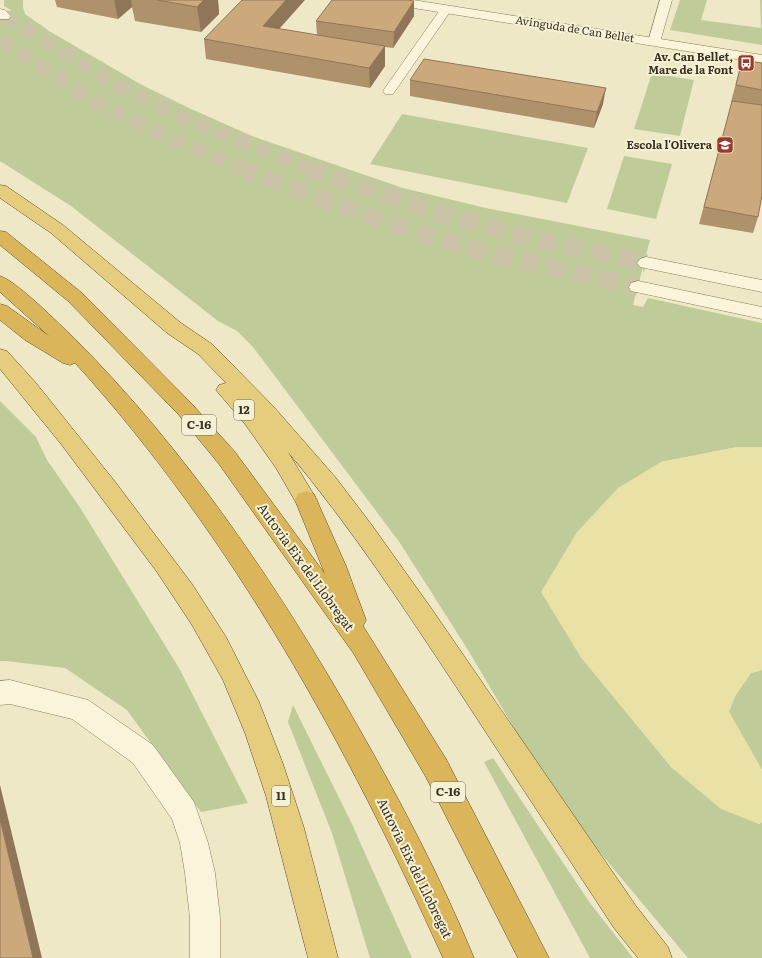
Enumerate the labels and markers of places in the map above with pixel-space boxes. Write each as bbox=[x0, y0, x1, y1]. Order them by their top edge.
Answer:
place label: Av. Can Bellet, Mare de la Font bbox=[648, 48, 733, 77]
bus stop icon: Av. Can Bellet, Mare de la Font bbox=[736, 53, 756, 73]
school or university icon: Escola l'Olivera bbox=[715, 135, 735, 155]
place label: Escola l'Olivera bbox=[626, 136, 713, 152]

